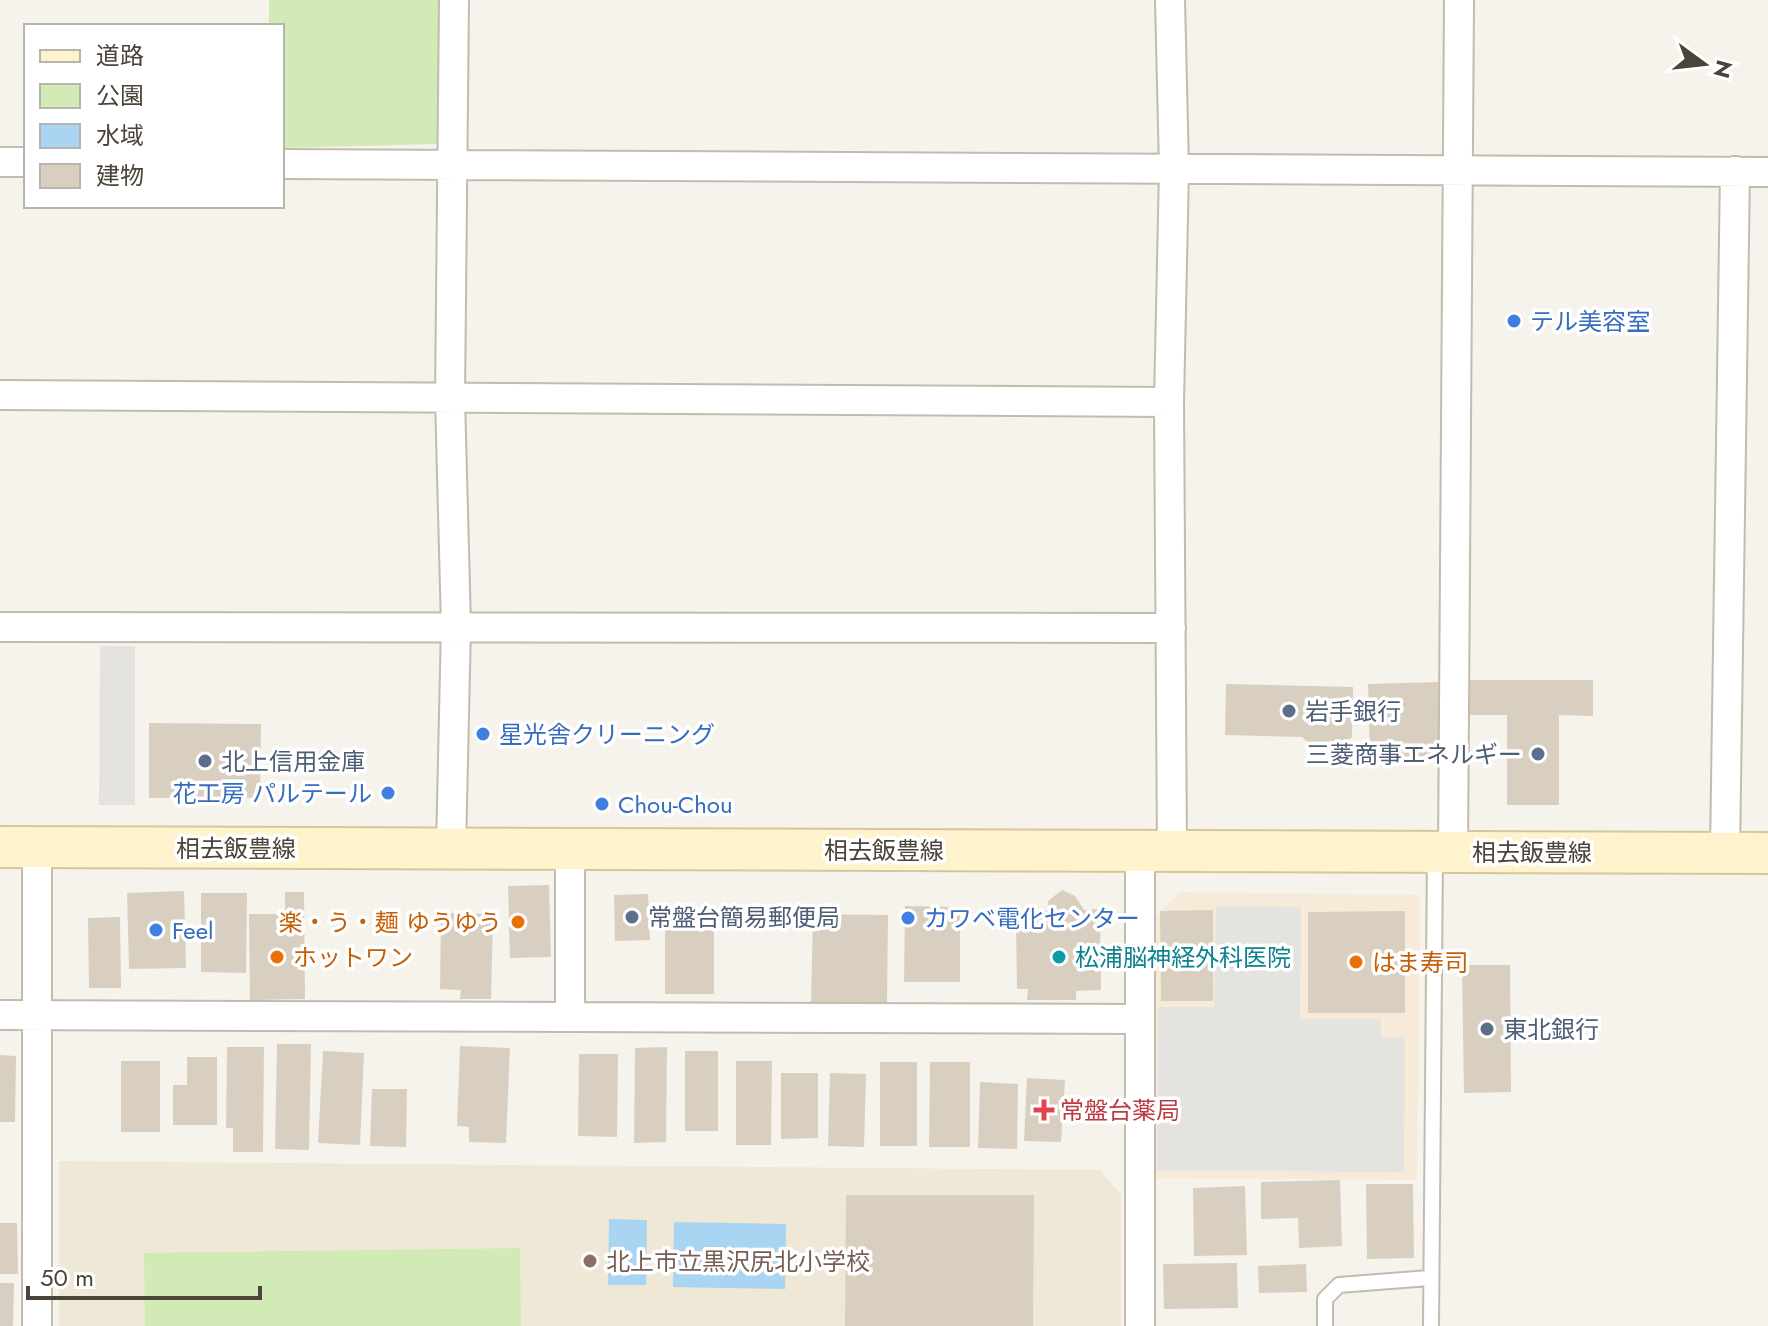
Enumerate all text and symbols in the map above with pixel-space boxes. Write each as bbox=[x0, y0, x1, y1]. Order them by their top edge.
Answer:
legend bbox=[24, 24, 284, 208]
north arrow bbox=[1664, 24, 1744, 104]
text: 道路 bbox=[96, 38, 144, 73]
text: N bbox=[1706, 57, 1741, 82]
text: 公園 bbox=[96, 78, 144, 113]
text: 水域 bbox=[96, 118, 144, 153]
text: 建物 bbox=[96, 158, 144, 193]
place label: テル美容室 bbox=[1530, 304, 1650, 339]
marker: テル美容室 bbox=[1505, 312, 1523, 330]
place label: 岩手銀行 bbox=[1305, 694, 1401, 729]
marker: 岩手銀行 bbox=[1280, 702, 1298, 720]
place label: 星光舎クリーニング bbox=[499, 717, 715, 752]
marker: 星光舎クリーニング bbox=[474, 725, 492, 743]
place label: 三菱商事エネルギー bbox=[1306, 737, 1522, 772]
place label: 北上信用金庫 bbox=[221, 744, 365, 779]
marker: 三菱商事エネルギー bbox=[1529, 745, 1547, 763]
marker: 北上信用金庫 bbox=[196, 752, 214, 770]
place label: 花工房 パルテール bbox=[173, 776, 372, 811]
marker: 花工房 パルテール bbox=[379, 784, 397, 802]
place label: Chou-Chou bbox=[618, 787, 733, 822]
marker: Chou-Chou bbox=[593, 795, 611, 813]
street label: 相去飯豊線 bbox=[176, 831, 296, 866]
street label: 相去飯豊線 bbox=[824, 833, 944, 868]
street label: 相去飯豊線 bbox=[1472, 835, 1592, 870]
place label: 常盤台簡易郵便局 bbox=[648, 900, 840, 935]
place label: カワベ電化センター bbox=[924, 901, 1140, 936]
place label: 楽・う・麺 ゆうゆう bbox=[279, 905, 502, 940]
marker: 常盤台簡易郵便局 bbox=[623, 908, 641, 926]
marker: カワベ電化センター bbox=[899, 909, 917, 927]
place label: Feel bbox=[172, 913, 214, 948]
marker: 楽・う・麺 ゆうゆう bbox=[509, 913, 527, 931]
marker: Feel bbox=[147, 921, 165, 939]
place label: ホットワン bbox=[293, 940, 413, 975]
place label: 松浦脳神経外科医院 bbox=[1075, 940, 1291, 975]
place label: はま寿司 bbox=[1372, 945, 1468, 980]
marker: ホットワン bbox=[268, 948, 286, 966]
marker: 松浦脳神経外科医院 bbox=[1050, 948, 1068, 966]
marker: はま寿司 bbox=[1347, 953, 1365, 971]
place label: 東北銀行 bbox=[1503, 1012, 1599, 1047]
marker: 東北銀行 bbox=[1478, 1020, 1496, 1038]
place label: 常盤台薬局 bbox=[1060, 1093, 1180, 1128]
marker: 常盤台薬局 bbox=[1035, 1101, 1053, 1119]
place label: 北上市立黒沢尻北小学校 bbox=[606, 1244, 870, 1279]
scale bar bbox=[28, 1250, 260, 1300]
marker: 北上市立黒沢尻北小学校 bbox=[581, 1252, 599, 1270]
text: 50 m bbox=[40, 1260, 94, 1295]

